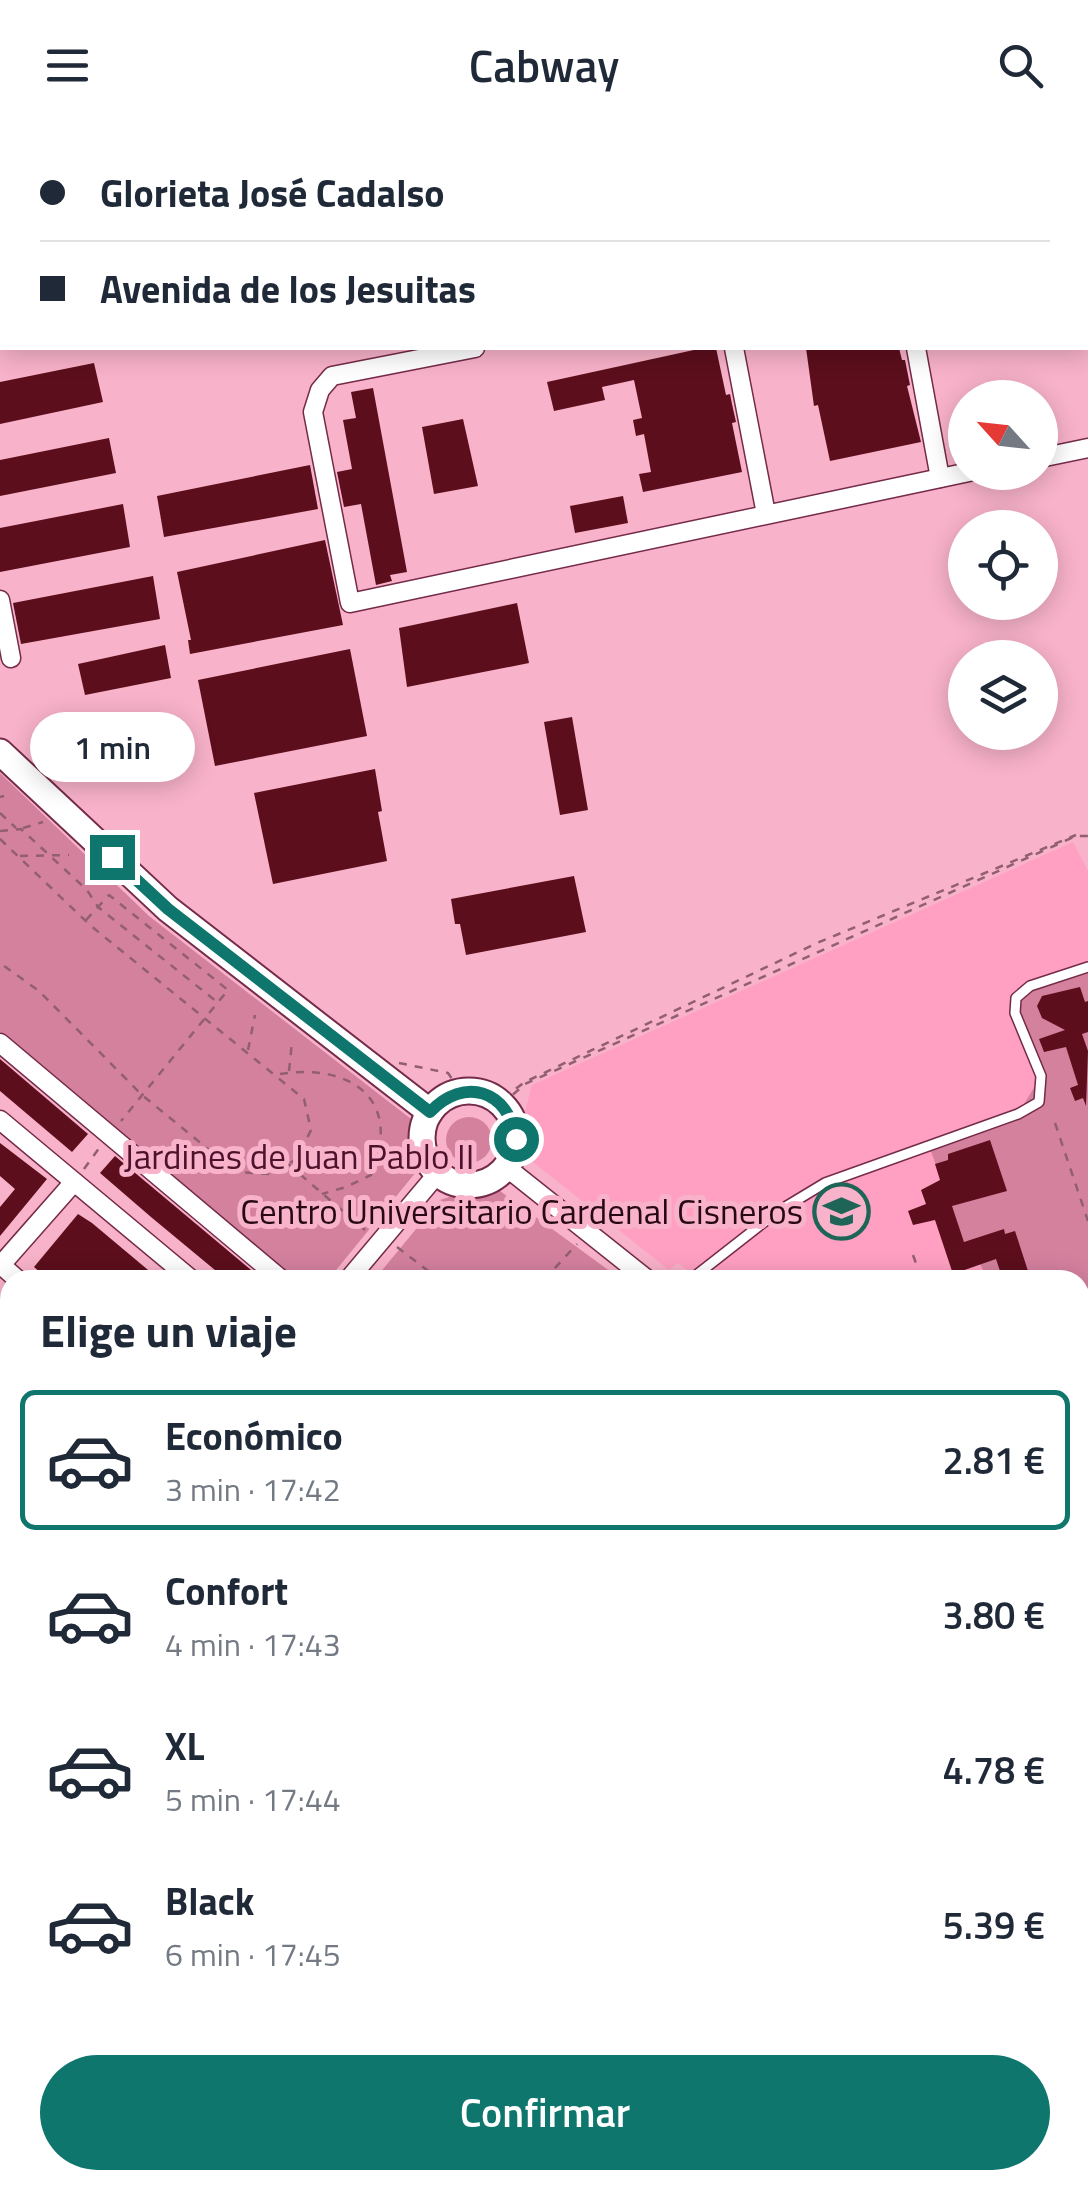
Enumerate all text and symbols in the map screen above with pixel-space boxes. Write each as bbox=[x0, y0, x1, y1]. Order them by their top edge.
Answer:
text: Cabway bbox=[469, 31, 619, 99]
icon: menu bbox=[40, 38, 95, 93]
icon: search bbox=[993, 38, 1048, 93]
text: Glorieta José Cadalso bbox=[100, 164, 445, 222]
text: Avenida de los Jesuitas bbox=[100, 260, 476, 318]
north arrow bbox=[948, 380, 1058, 490]
map controls bbox=[948, 380, 1058, 750]
button: locate bbox=[948, 510, 1058, 620]
button: layers bbox=[948, 640, 1058, 750]
callout: 1 min bbox=[29, 712, 194, 782]
text: 1 min bbox=[74, 723, 151, 771]
route end bbox=[90, 835, 135, 880]
route start bbox=[494, 1117, 539, 1162]
park label: Jardines de Juan Pablo II bbox=[124, 1129, 474, 1183]
school or university icon: Centro Universitario Cardenal Cisneros bbox=[812, 1182, 872, 1242]
place label: Centro Universitario Cardenal Cisneros bbox=[240, 1184, 803, 1238]
text: Elige un viaje bbox=[40, 1296, 297, 1364]
text: Económico bbox=[165, 1407, 343, 1465]
icon: car bbox=[45, 1415, 135, 1505]
text: 2.81 € bbox=[942, 1431, 1045, 1489]
text: 3 min · 17:42 bbox=[165, 1465, 341, 1513]
text: Confort bbox=[165, 1562, 288, 1620]
icon: car bbox=[45, 1570, 135, 1660]
text: 3.80 € bbox=[942, 1586, 1045, 1644]
text: 4 min · 17:43 bbox=[165, 1620, 341, 1668]
text: XL bbox=[165, 1717, 205, 1775]
icon: car bbox=[45, 1725, 135, 1815]
text: 4.78 € bbox=[942, 1741, 1045, 1799]
text: 5 min · 17:44 bbox=[165, 1775, 341, 1823]
text: Black bbox=[165, 1872, 254, 1930]
icon: car bbox=[45, 1880, 135, 1970]
text: 5.39 € bbox=[942, 1896, 1045, 1954]
text: 6 min · 17:45 bbox=[165, 1930, 341, 1978]
button: Confirmar bbox=[40, 2055, 1050, 2170]

